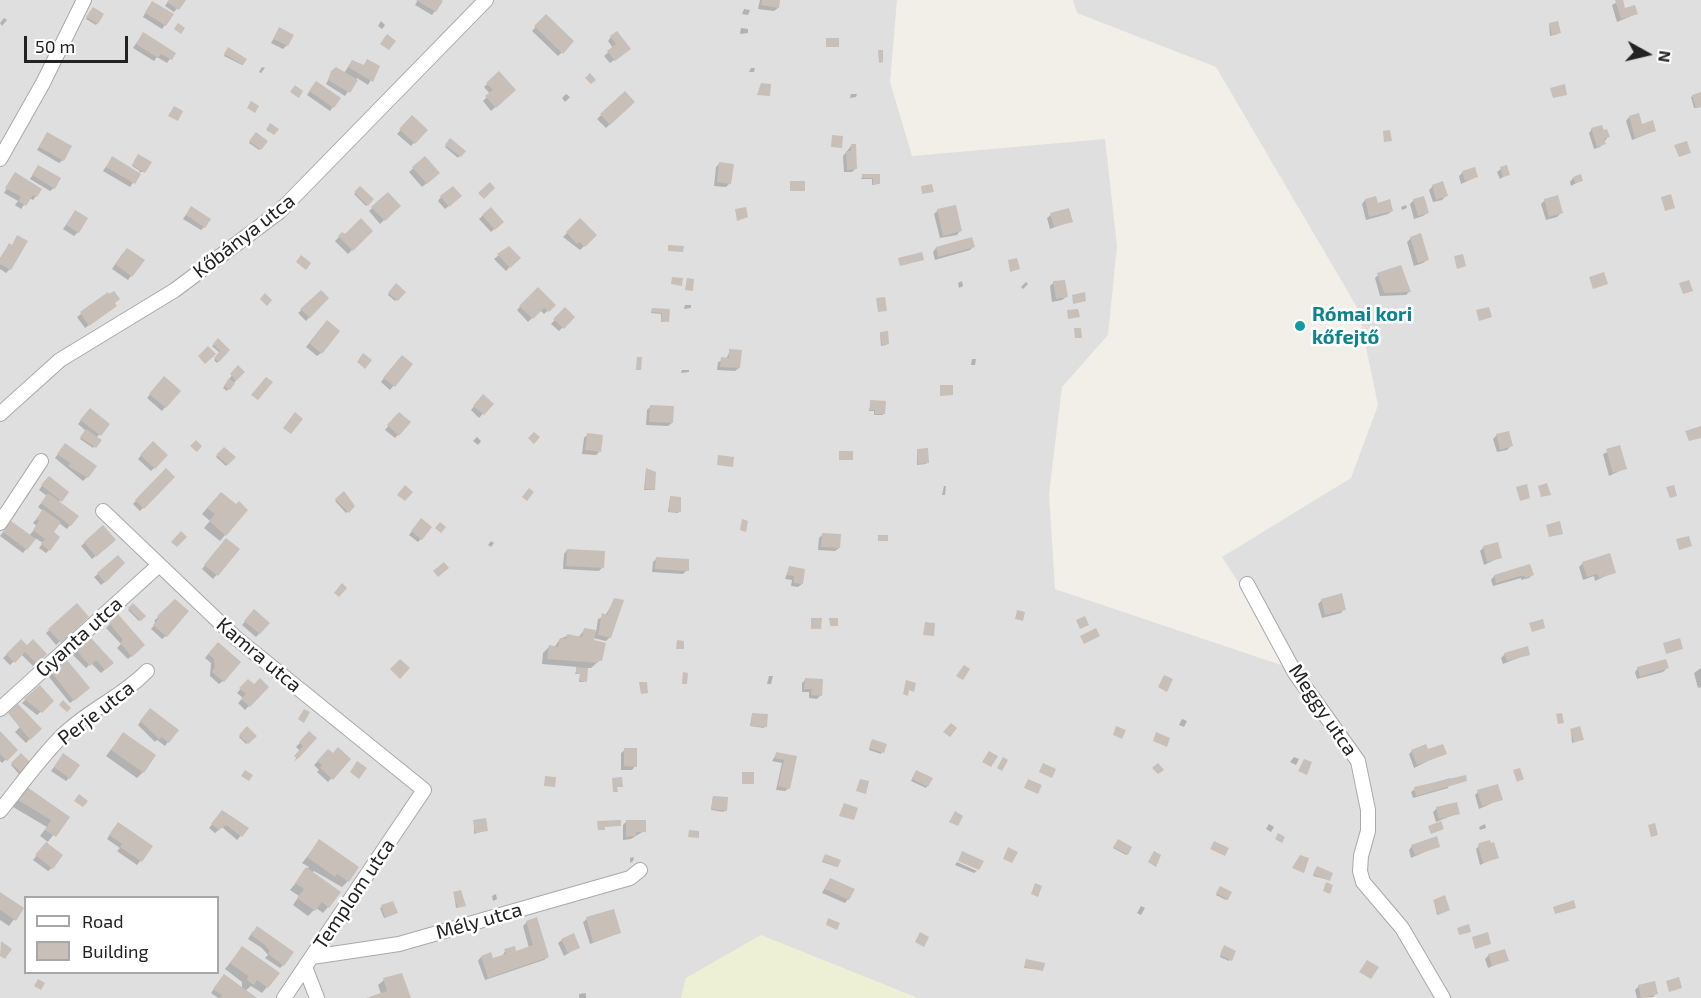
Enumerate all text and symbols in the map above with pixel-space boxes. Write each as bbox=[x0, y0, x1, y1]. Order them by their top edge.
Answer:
scale bar bbox=[27, 24, 130, 62]
north arrow bbox=[1617, 24, 1677, 84]
text: 50 m bbox=[35, 35, 75, 57]
text: N bbox=[1655, 50, 1676, 64]
street label: Kőbánya utca bbox=[188, 189, 300, 283]
place label: Római kori kőfejtő bbox=[1312, 302, 1412, 349]
marker: Római kori kőfejtő bbox=[1293, 319, 1307, 333]
street label: Gyanta utca bbox=[31, 592, 127, 682]
street label: Kamra utca bbox=[212, 613, 306, 697]
street label: Meggy utca bbox=[1284, 660, 1362, 760]
street label: Perje utca bbox=[53, 676, 139, 750]
street label: Templom utca bbox=[308, 834, 400, 954]
legend bbox=[24, 896, 219, 974]
street label: Mély utca bbox=[433, 897, 525, 945]
text: Road bbox=[82, 910, 123, 932]
text: Building bbox=[82, 940, 149, 962]

